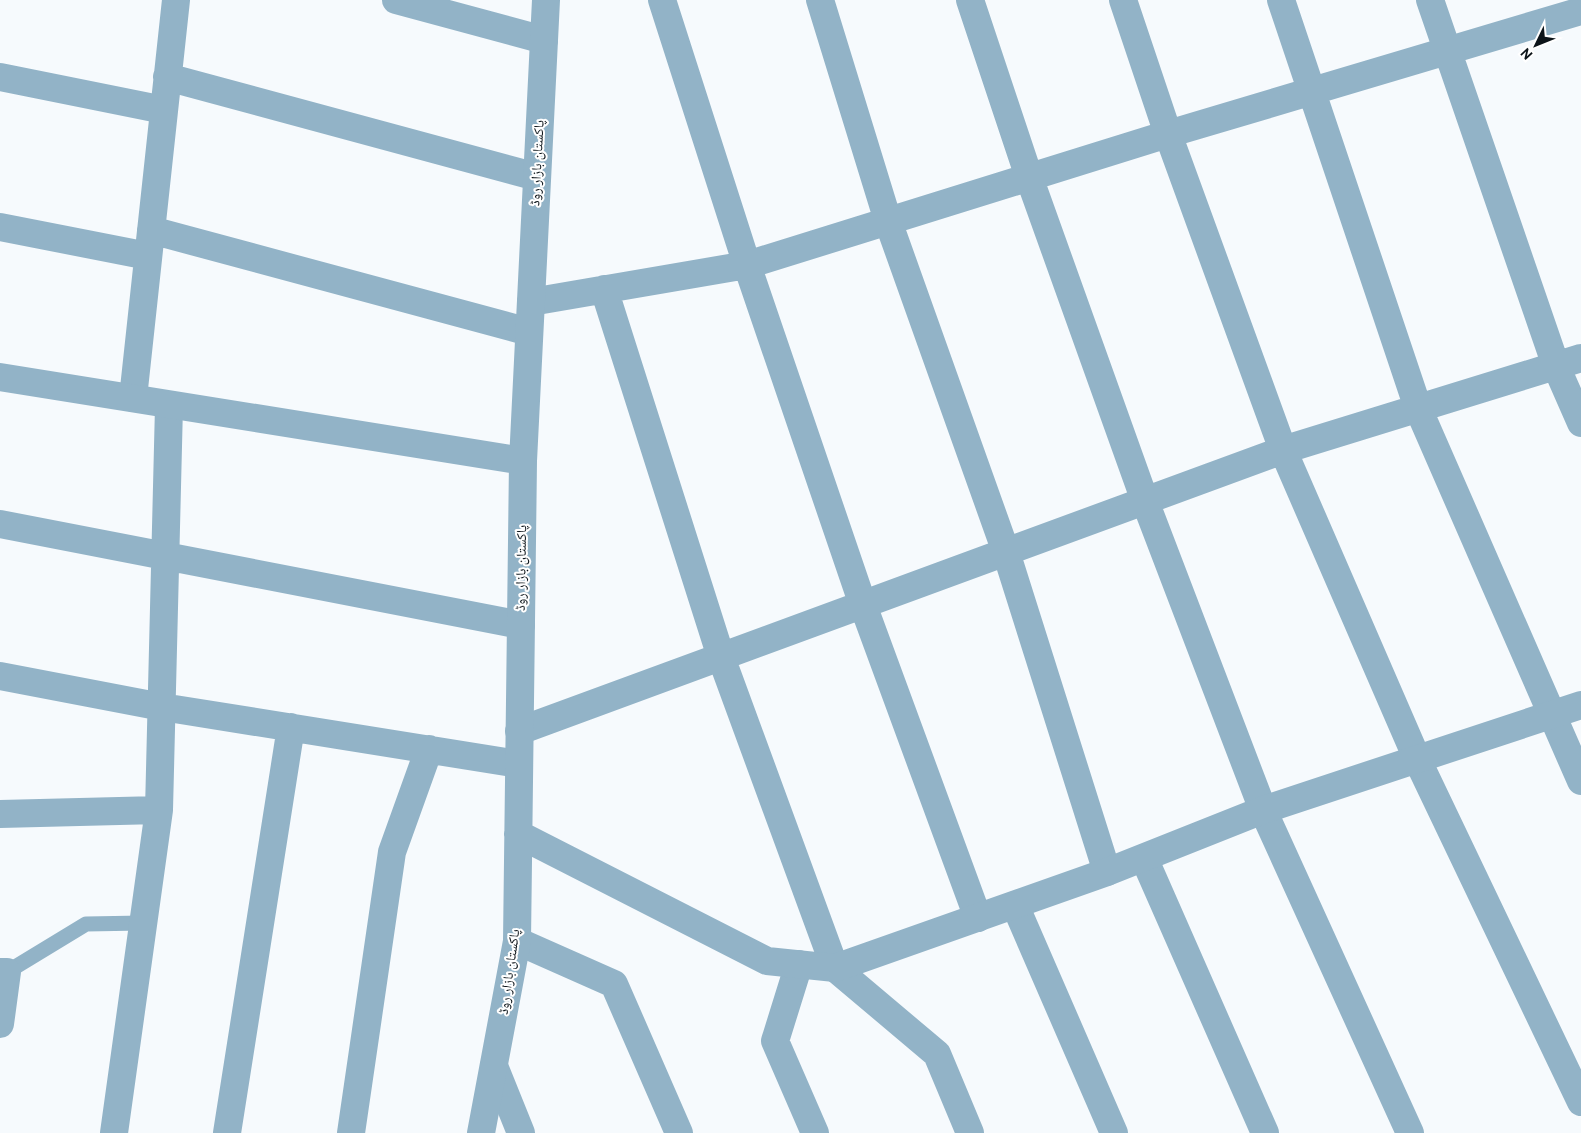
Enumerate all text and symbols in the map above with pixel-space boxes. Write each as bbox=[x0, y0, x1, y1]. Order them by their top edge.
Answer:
north arrow bbox=[1511, 20, 1561, 70]
text: N bbox=[1518, 43, 1537, 62]
street label: پاکستان بازار روڈ bbox=[527, 119, 549, 206]
street label: پاکستان بازار روڈ bbox=[513, 525, 531, 611]
street label: پاکستان بازار روڈ bbox=[496, 928, 524, 1016]

